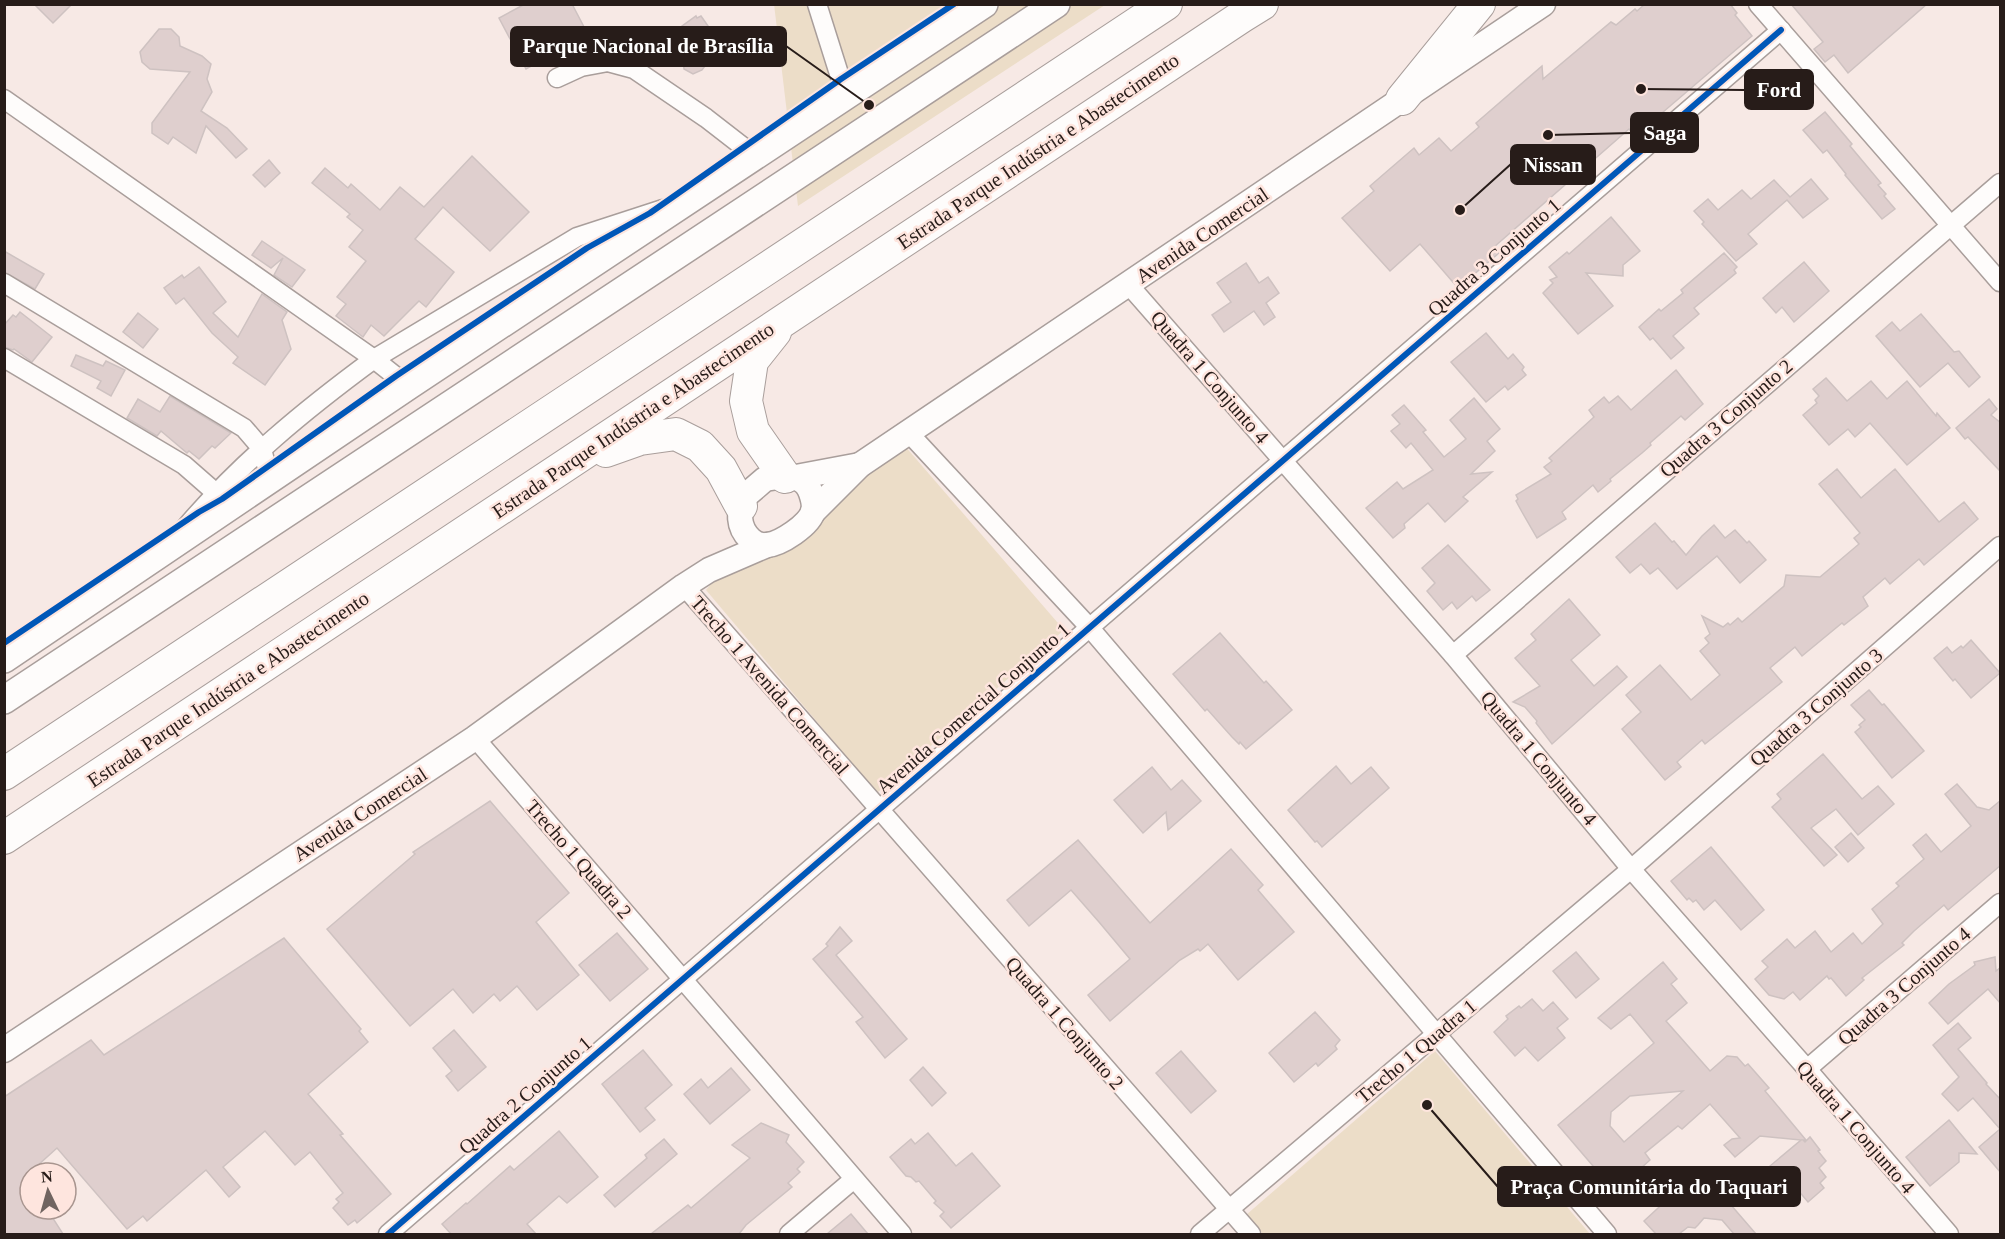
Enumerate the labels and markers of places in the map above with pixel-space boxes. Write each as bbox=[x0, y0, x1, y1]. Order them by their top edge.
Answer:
callout: Parque Nacional de Brasília bbox=[511, 27, 786, 66]
callout: Ford bbox=[1745, 70, 1813, 109]
callout: Saga bbox=[1631, 113, 1698, 152]
callout: Nissan bbox=[1511, 145, 1595, 184]
callout: Praça Comunitária do Taquari bbox=[1498, 1167, 1800, 1206]

